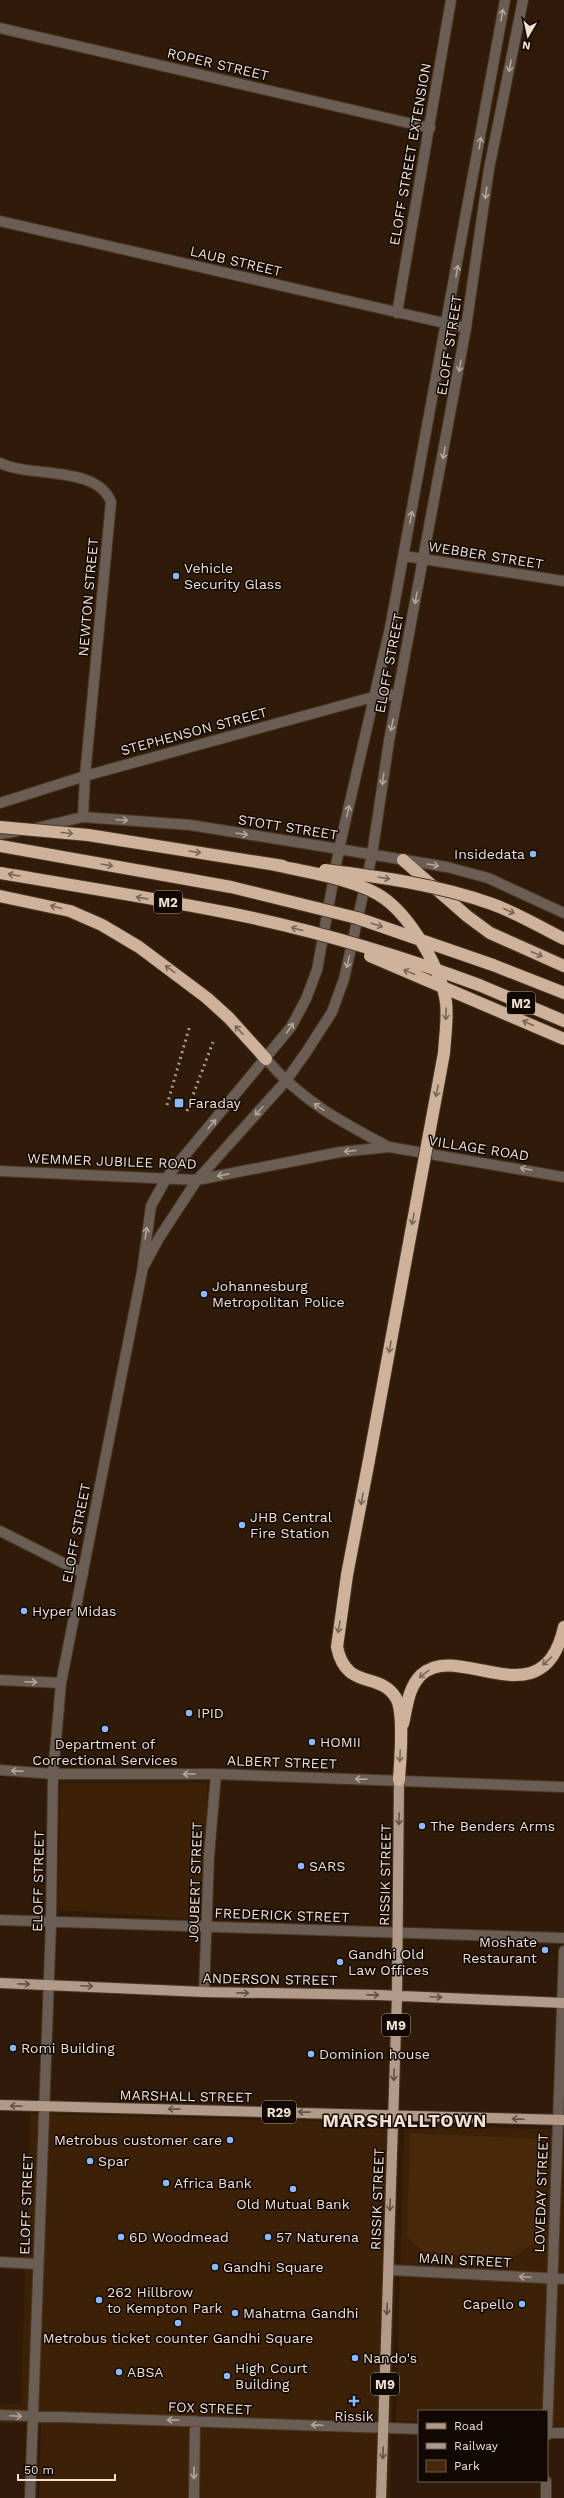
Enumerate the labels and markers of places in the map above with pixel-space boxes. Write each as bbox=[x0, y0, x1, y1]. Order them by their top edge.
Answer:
place label: Vehicle Security Glass bbox=[184, 560, 282, 592]
marker: Vehicle Security Glass bbox=[171, 571, 181, 581]
place label: Insidedata bbox=[454, 846, 525, 862]
marker: Insidedata bbox=[528, 849, 538, 859]
place label: Faraday bbox=[188, 1095, 241, 1111]
marker: Faraday bbox=[173, 1097, 185, 1109]
place label: Johannesburg Metropolitan Police bbox=[212, 1278, 345, 1310]
marker: Johannesburg Metropolitan Police bbox=[199, 1289, 209, 1299]
place label: JHB Central Fire Station bbox=[250, 1509, 333, 1541]
marker: JHB Central Fire Station bbox=[237, 1520, 247, 1530]
place label: Hyper Midas bbox=[32, 1603, 116, 1619]
marker: Hyper Midas bbox=[19, 1606, 29, 1616]
place label: IPID bbox=[197, 1705, 224, 1721]
marker: IPID bbox=[184, 1708, 194, 1718]
marker: Department of Correctional Services bbox=[100, 1724, 110, 1734]
place label: HOMII bbox=[320, 1734, 361, 1750]
place label: Department of Correctional Services bbox=[32, 1736, 178, 1768]
marker: HOMII bbox=[307, 1737, 317, 1747]
place label: The Benders Arms bbox=[430, 1818, 555, 1834]
marker: The Benders Arms bbox=[417, 1821, 427, 1831]
place label: SARS bbox=[309, 1858, 345, 1874]
marker: SARS bbox=[296, 1861, 306, 1871]
place label: Moshate Restaurant bbox=[462, 1934, 537, 1966]
marker: Moshate Restaurant bbox=[540, 1945, 550, 1955]
place label: Gandhi Old Law Offices bbox=[348, 1946, 429, 1978]
marker: Gandhi Old Law Offices bbox=[335, 1957, 345, 1967]
place label: Romi Building bbox=[21, 2040, 115, 2056]
marker: Romi Building bbox=[8, 2043, 18, 2053]
place label: Dominion house bbox=[319, 2046, 430, 2062]
marker: Dominion house bbox=[306, 2049, 316, 2059]
place label: Metrobus customer care bbox=[54, 2132, 222, 2148]
marker: Metrobus customer care bbox=[225, 2135, 235, 2145]
place label: Spar bbox=[98, 2153, 130, 2169]
marker: Spar bbox=[85, 2156, 95, 2166]
place label: Africa Bank bbox=[174, 2175, 252, 2191]
marker: Africa Bank bbox=[161, 2178, 171, 2188]
marker: Old Mutual Bank bbox=[288, 2184, 298, 2194]
place label: Old Mutual Bank bbox=[236, 2196, 350, 2212]
place label: 6D Woodmead bbox=[129, 2229, 229, 2245]
place label: 57 Naturena bbox=[276, 2229, 359, 2245]
marker: 6D Woodmead bbox=[116, 2232, 126, 2242]
marker: 57 Naturena bbox=[263, 2232, 273, 2242]
place label: Gandhi Square bbox=[223, 2259, 324, 2275]
marker: Gandhi Square bbox=[210, 2262, 220, 2272]
place label: 262 Hillbrow to Kempton Park bbox=[107, 2284, 223, 2316]
marker: 262 Hillbrow to Kempton Park bbox=[94, 2295, 104, 2305]
place label: Capello bbox=[463, 2296, 514, 2312]
marker: Capello bbox=[517, 2299, 527, 2309]
place label: Mahatma Gandhi bbox=[243, 2305, 359, 2321]
marker: Mahatma Gandhi bbox=[230, 2308, 240, 2318]
marker: Metrobus ticket counter Gandhi Square bbox=[173, 2318, 183, 2328]
place label: Metrobus ticket counter Gandhi Square bbox=[43, 2330, 313, 2346]
place label: Nando's bbox=[363, 2350, 417, 2366]
marker: Nando's bbox=[350, 2353, 360, 2363]
place label: High Court Building bbox=[235, 2360, 308, 2392]
place label: ABSA bbox=[127, 2364, 163, 2380]
marker: ABSA bbox=[114, 2367, 124, 2377]
marker: High Court Building bbox=[222, 2371, 232, 2381]
marker: Rissik bbox=[349, 2396, 359, 2406]
place label: Rissik bbox=[334, 2408, 374, 2424]

